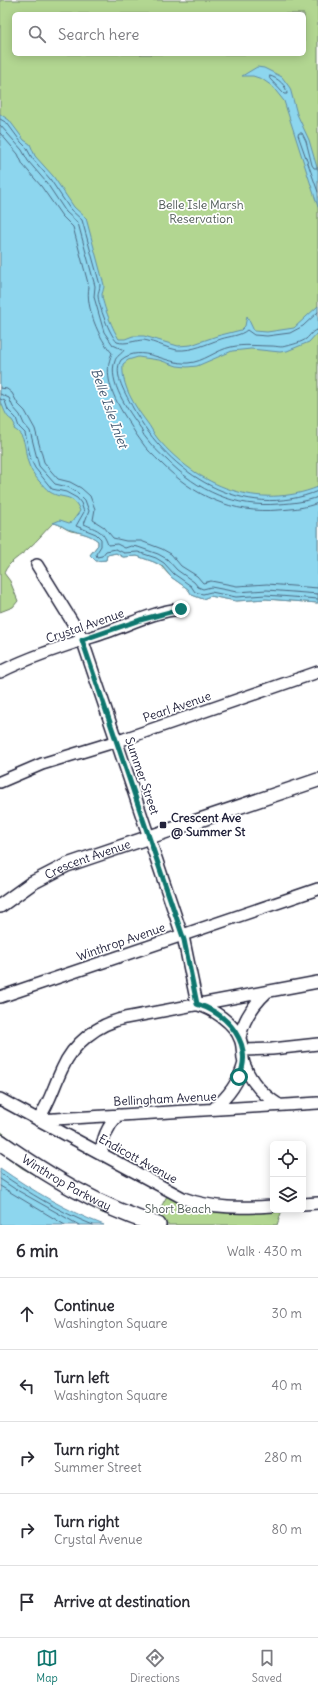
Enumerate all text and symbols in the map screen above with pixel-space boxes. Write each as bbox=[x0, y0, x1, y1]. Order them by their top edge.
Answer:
search box bbox=[12, 12, 306, 56]
icon: search bbox=[26, 23, 48, 45]
text: Search here bbox=[58, 25, 139, 44]
park label: Belle Isle Marsh Reservation bbox=[158, 197, 244, 226]
water label: Belle Isle Inlet bbox=[87, 366, 132, 452]
route end bbox=[172, 600, 190, 618]
street label: Crystal Avenue bbox=[44, 605, 126, 646]
street label: Pearl Avenue bbox=[141, 688, 213, 725]
street label: Summer Street bbox=[122, 735, 163, 817]
place label: Crescent Ave @ Summer St bbox=[171, 810, 246, 840]
marker: Crescent Ave @ Summer St bbox=[158, 820, 168, 830]
street label: Crescent Avenue bbox=[42, 836, 132, 882]
street label: Winthrop Avenue bbox=[74, 919, 167, 964]
route start bbox=[230, 1068, 248, 1086]
street label: Bellingham Avenue bbox=[113, 1088, 217, 1109]
street label: Endicott Avenue bbox=[96, 1131, 180, 1186]
map controls bbox=[270, 1141, 306, 1213]
button: locate bbox=[270, 1141, 306, 1177]
street label: Winthrop Parkway bbox=[19, 1151, 114, 1213]
button: layers bbox=[270, 1177, 306, 1213]
park label: Short Beach bbox=[145, 1201, 211, 1216]
text: 6 min bbox=[16, 1240, 58, 1262]
text: Walk · 430 m bbox=[227, 1243, 302, 1260]
text: Continue bbox=[54, 1296, 115, 1315]
icon: ahead bbox=[16, 1303, 38, 1325]
text: 30 m bbox=[272, 1305, 302, 1322]
text: Washington Square bbox=[54, 1315, 168, 1332]
text: Turn left bbox=[54, 1368, 109, 1387]
icon: left bbox=[16, 1375, 38, 1397]
text: 40 m bbox=[271, 1377, 302, 1394]
text: Washington Square bbox=[54, 1387, 168, 1404]
text: Turn right bbox=[54, 1440, 119, 1459]
icon: right bbox=[16, 1447, 38, 1469]
text: 280 m bbox=[264, 1449, 302, 1466]
text: Summer Street bbox=[54, 1459, 142, 1476]
text: Turn right bbox=[54, 1512, 119, 1531]
icon: right bbox=[16, 1519, 38, 1541]
text: 80 m bbox=[271, 1521, 302, 1538]
text: Crystal Avenue bbox=[54, 1531, 142, 1548]
icon: arrive bbox=[16, 1591, 38, 1613]
text: Arrive at destination bbox=[54, 1592, 190, 1611]
tab: Map bbox=[36, 1647, 58, 1685]
tab: Directions bbox=[130, 1647, 180, 1685]
tab: Saved bbox=[252, 1647, 282, 1685]

